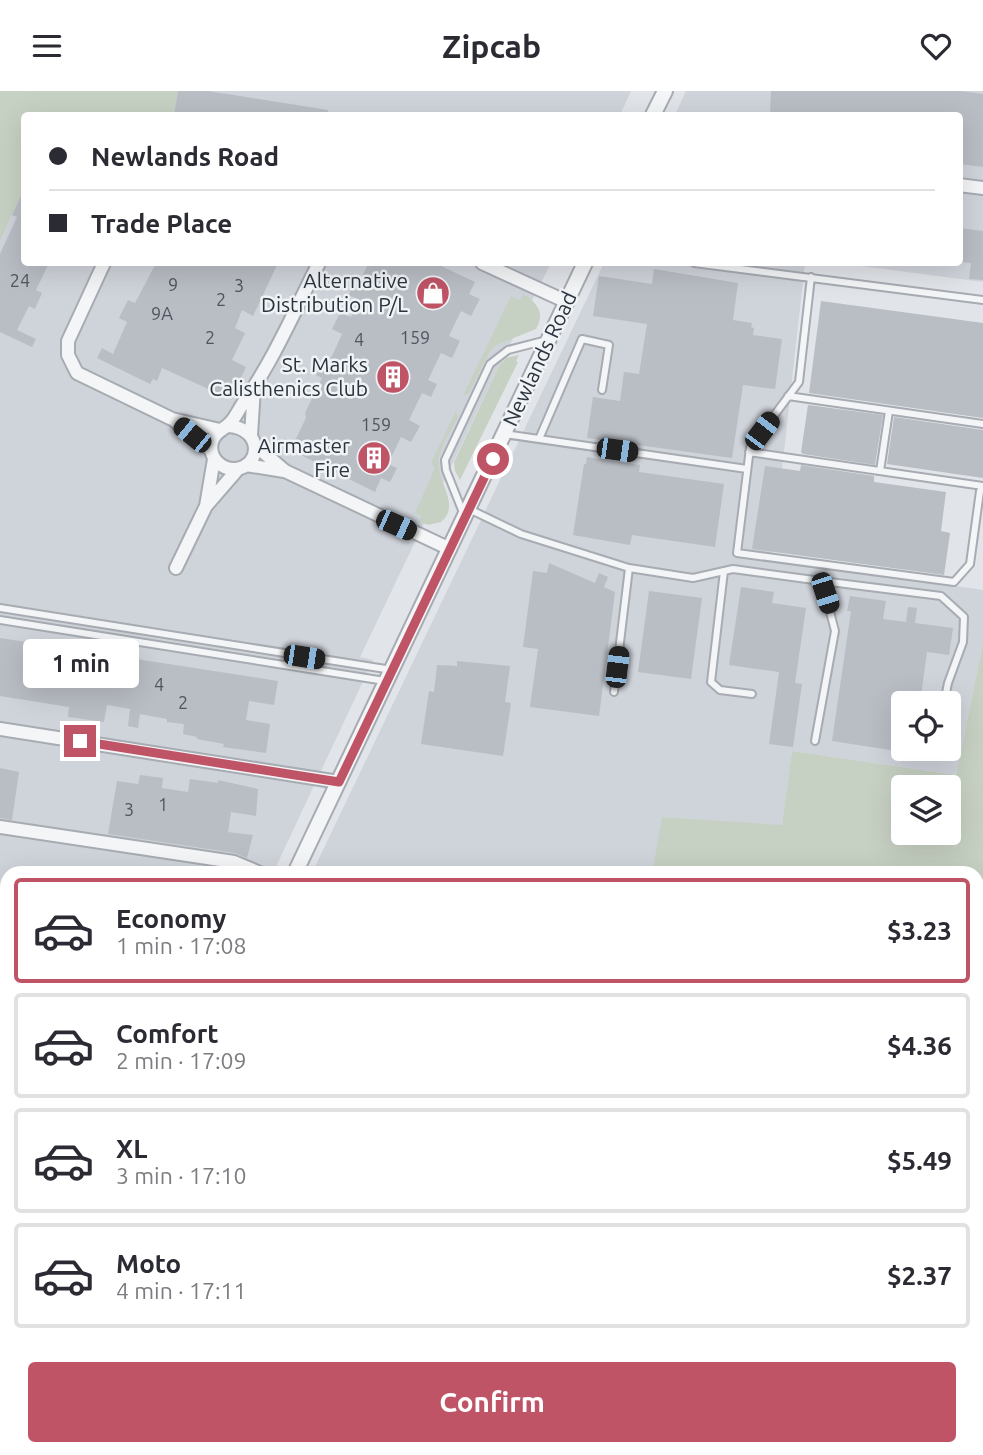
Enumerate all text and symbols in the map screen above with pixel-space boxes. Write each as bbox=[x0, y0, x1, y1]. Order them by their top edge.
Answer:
icon: menu bbox=[28, 27, 66, 65]
icon: heart bbox=[917, 27, 955, 65]
text: Zipcab bbox=[442, 28, 541, 64]
text: Newlands Road bbox=[91, 142, 279, 171]
text: Trade Place bbox=[91, 209, 232, 238]
place label: Alternative Distribution P/L bbox=[261, 268, 408, 316]
house number: 24 bbox=[10, 270, 30, 290]
house number: 9 bbox=[168, 274, 178, 294]
shop icon: Alternative Distribution P/L bbox=[414, 274, 452, 312]
house number: 3 bbox=[234, 275, 244, 295]
street label: Newlands Road bbox=[497, 287, 581, 430]
house number: 2 bbox=[216, 289, 226, 309]
house number: 9A bbox=[151, 303, 173, 323]
house number: 2 bbox=[205, 327, 215, 347]
house number: 159 bbox=[400, 327, 430, 347]
house number: 4 bbox=[354, 329, 364, 349]
place label: St. Marks Calisthenics Club bbox=[209, 352, 368, 400]
building icon: St. Marks Calisthenics Club bbox=[374, 358, 412, 396]
car bbox=[741, 408, 784, 454]
car bbox=[170, 414, 215, 456]
house number: 159 bbox=[361, 414, 391, 434]
place label: Airmaster Fire bbox=[257, 433, 350, 481]
car bbox=[595, 437, 640, 463]
building icon: Airmaster Fire bbox=[355, 439, 393, 477]
route start bbox=[477, 443, 509, 475]
car bbox=[373, 507, 420, 543]
car bbox=[809, 570, 842, 616]
callout: 1 min bbox=[22, 639, 138, 689]
car bbox=[282, 643, 327, 671]
car bbox=[605, 645, 630, 689]
text: 1 min bbox=[52, 651, 110, 676]
house number: 4 bbox=[154, 674, 164, 694]
map controls bbox=[891, 691, 961, 845]
button: locate bbox=[891, 691, 961, 761]
house number: 2 bbox=[178, 692, 188, 712]
route end bbox=[64, 725, 96, 757]
button: layers bbox=[891, 775, 961, 845]
house number: 1 bbox=[158, 794, 168, 814]
house number: 3 bbox=[124, 799, 134, 819]
icon: car bbox=[32, 899, 95, 962]
text: Economy bbox=[116, 904, 226, 933]
text: $3.23 bbox=[887, 916, 952, 945]
text: 1 min · 17:08 bbox=[116, 933, 247, 958]
icon: car bbox=[32, 1014, 95, 1077]
text: Comfort bbox=[116, 1019, 219, 1048]
text: $4.36 bbox=[887, 1031, 952, 1060]
text: 2 min · 17:09 bbox=[116, 1048, 247, 1073]
icon: car bbox=[32, 1129, 95, 1192]
text: XL bbox=[116, 1134, 147, 1163]
text: $5.49 bbox=[887, 1146, 952, 1175]
text: 3 min · 17:10 bbox=[116, 1163, 247, 1188]
icon: car bbox=[32, 1244, 95, 1307]
text: Moto bbox=[116, 1249, 181, 1278]
text: $2.37 bbox=[887, 1261, 952, 1290]
text: 4 min · 17:11 bbox=[116, 1278, 247, 1303]
button: Confirm bbox=[28, 1362, 956, 1442]

